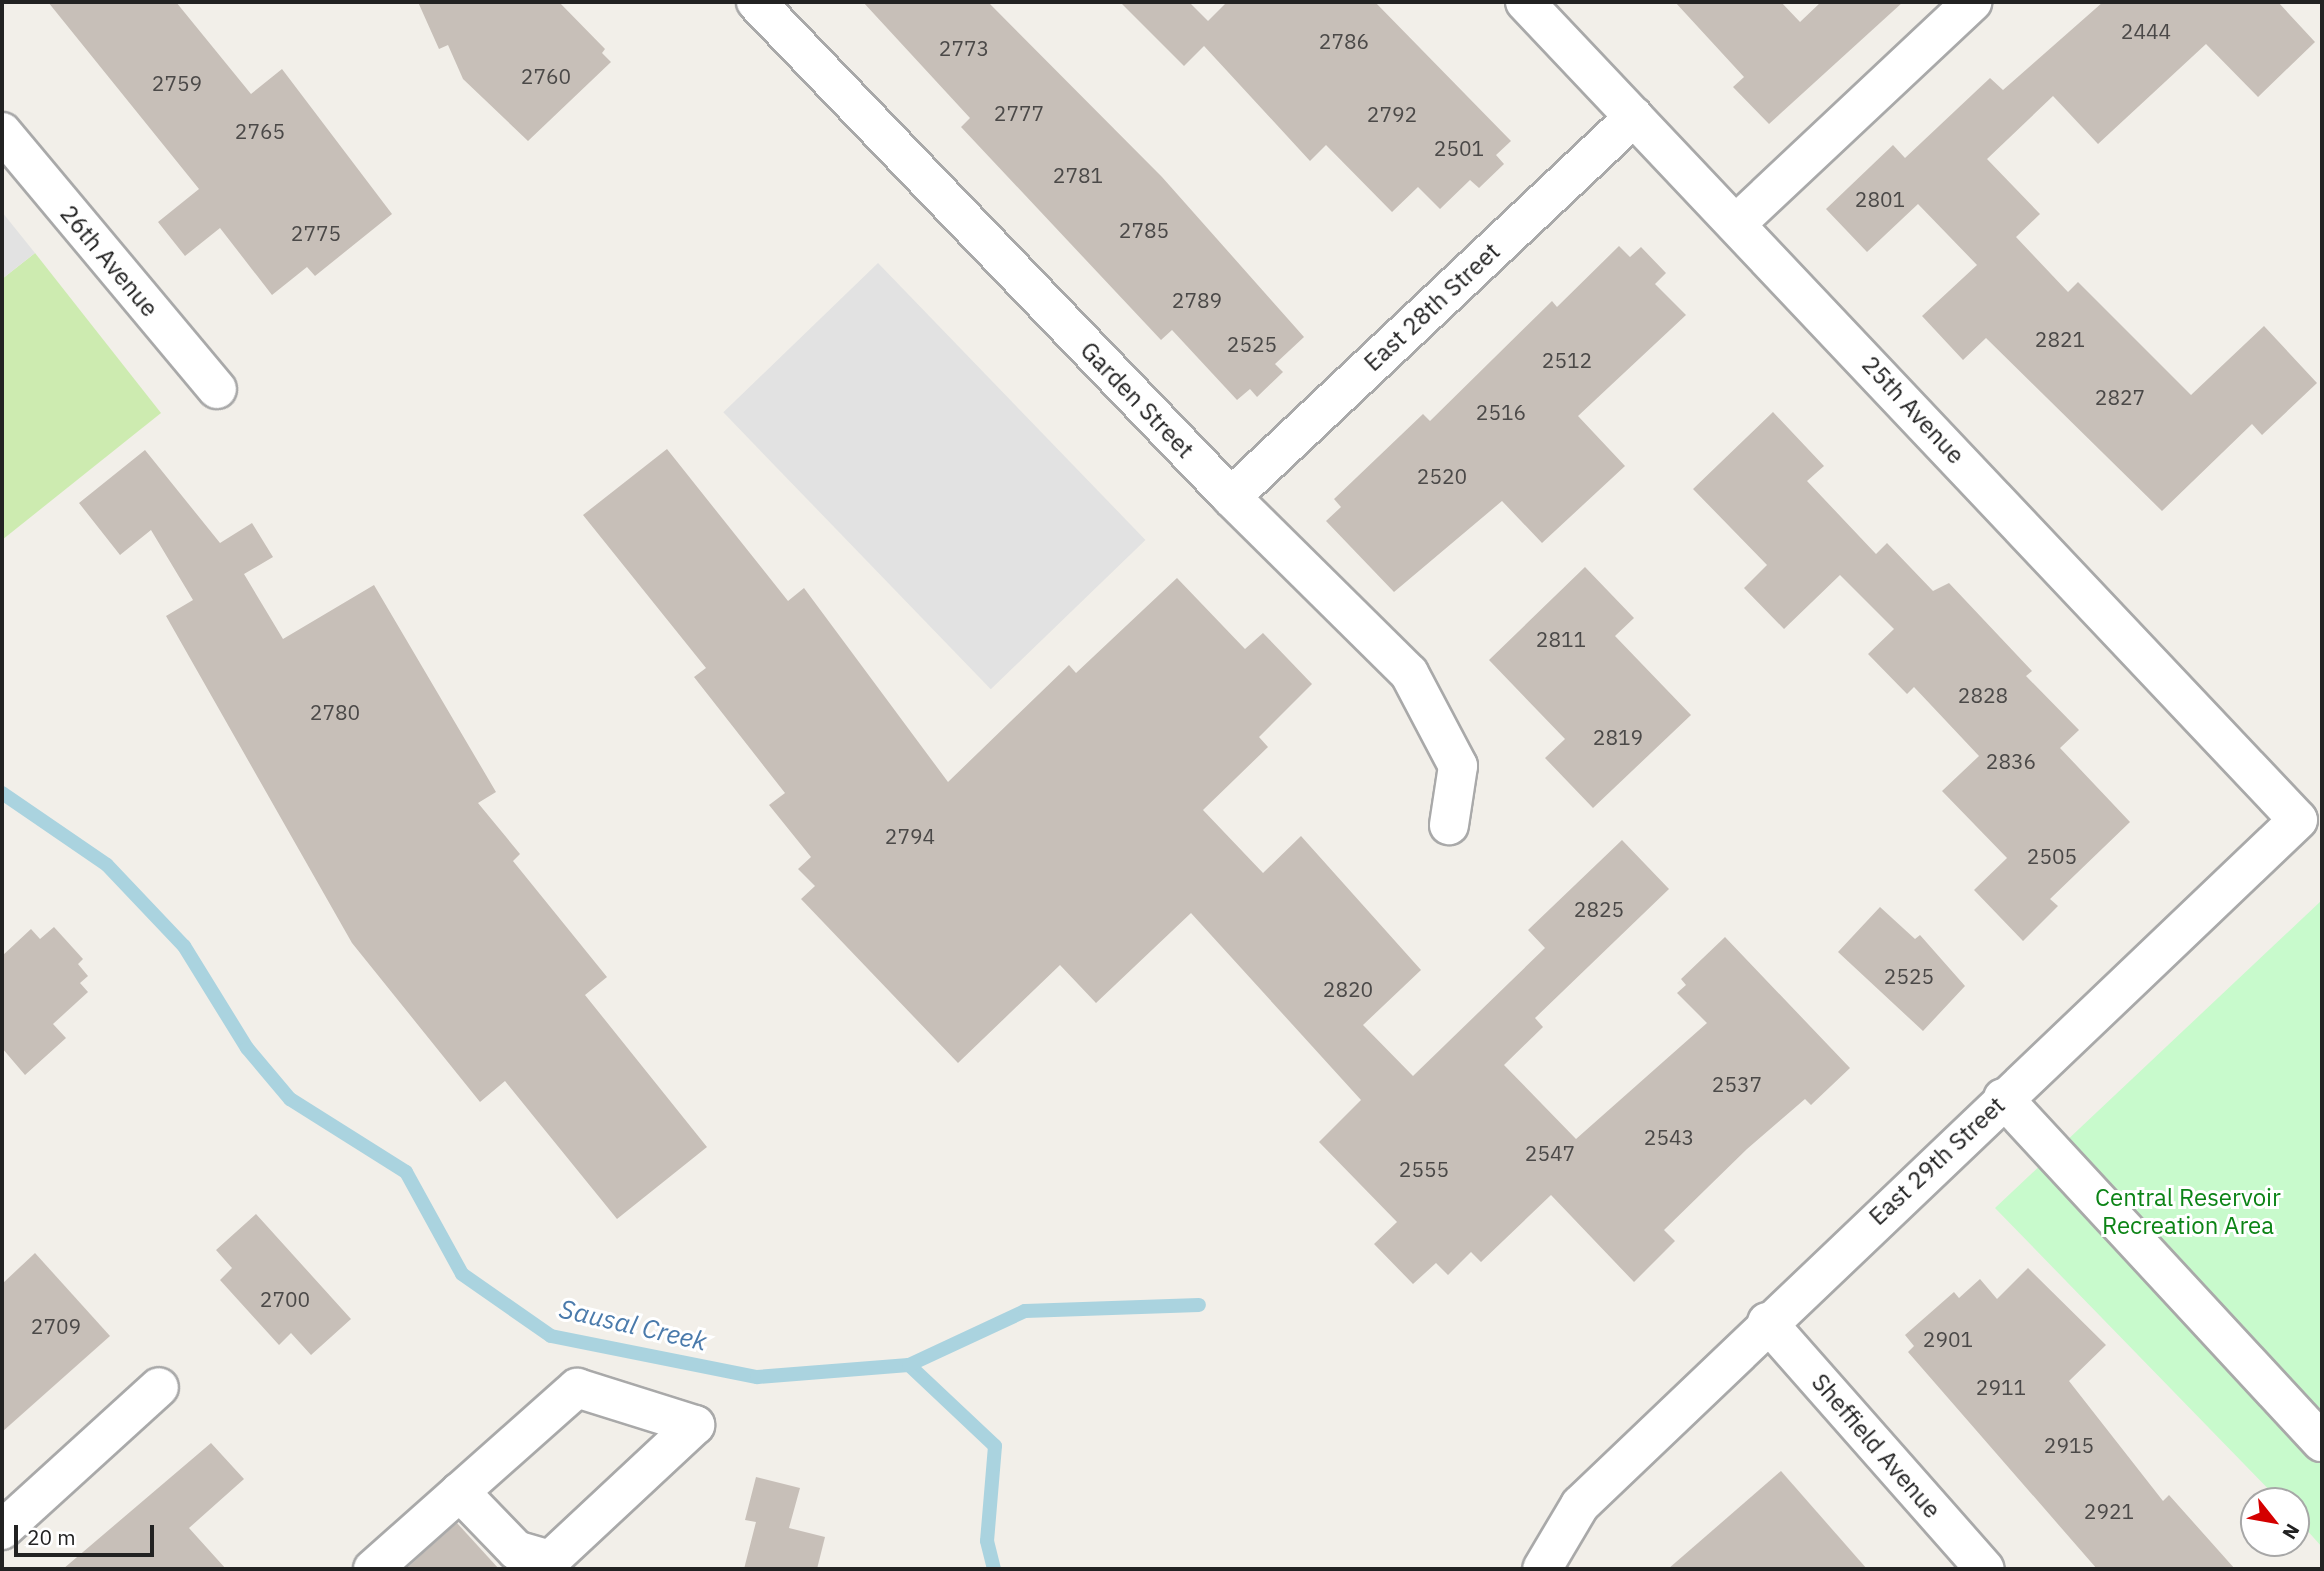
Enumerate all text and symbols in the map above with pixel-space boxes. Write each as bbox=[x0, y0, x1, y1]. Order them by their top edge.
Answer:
house number: 2444 bbox=[2121, 18, 2171, 44]
house number: 2786 bbox=[1319, 28, 1369, 54]
house number: 2773 bbox=[939, 35, 989, 61]
house number: 2760 bbox=[521, 63, 571, 89]
house number: 2759 bbox=[152, 70, 202, 96]
house number: 2777 bbox=[994, 100, 1044, 126]
house number: 2792 bbox=[1367, 101, 1417, 127]
house number: 2765 bbox=[235, 118, 285, 144]
house number: 2501 bbox=[1434, 135, 1484, 161]
house number: 2781 bbox=[1053, 162, 1103, 188]
house number: 2801 bbox=[1855, 186, 1905, 212]
street label: 26th Avenue bbox=[54, 199, 164, 323]
house number: 2785 bbox=[1119, 217, 1169, 243]
house number: 2775 bbox=[291, 220, 341, 246]
street label: East 28th Street bbox=[1358, 237, 1506, 377]
house number: 2789 bbox=[1172, 287, 1222, 313]
house number: 2821 bbox=[2035, 326, 2085, 352]
house number: 2525 bbox=[1227, 331, 1277, 357]
street label: Garden Street bbox=[1074, 336, 1200, 464]
house number: 2512 bbox=[1542, 347, 1592, 373]
street label: 25th Avenue bbox=[1856, 350, 1970, 470]
house number: 2827 bbox=[2095, 384, 2145, 410]
house number: 2516 bbox=[1476, 399, 1526, 425]
house number: 2520 bbox=[1417, 463, 1467, 489]
house number: 2811 bbox=[1536, 626, 1586, 652]
house number: 2828 bbox=[1958, 682, 2008, 708]
house number: 2780 bbox=[310, 699, 360, 725]
house number: 2819 bbox=[1593, 724, 1643, 750]
house number: 2836 bbox=[1986, 748, 2036, 774]
house number: 2794 bbox=[885, 823, 935, 849]
house number: 2505 bbox=[2027, 843, 2077, 869]
house number: 2825 bbox=[1574, 896, 1624, 922]
house number: 2525 bbox=[1884, 963, 1934, 989]
house number: 2820 bbox=[1323, 976, 1373, 1002]
house number: 2537 bbox=[1712, 1071, 1762, 1097]
street label: East 29th Street bbox=[1863, 1091, 2011, 1231]
house number: 2543 bbox=[1644, 1124, 1694, 1150]
house number: 2547 bbox=[1525, 1140, 1575, 1166]
house number: 2555 bbox=[1399, 1156, 1449, 1182]
park label: Central Reservoir Recreation Area bbox=[2095, 1184, 2281, 1240]
house number: 2700 bbox=[260, 1286, 310, 1312]
water label: Sausal Creek bbox=[556, 1293, 710, 1357]
house number: 2709 bbox=[31, 1313, 81, 1339]
house number: 2901 bbox=[1923, 1326, 1973, 1352]
street label: Sheffield Avenue bbox=[1806, 1368, 1946, 1524]
house number: 2911 bbox=[1976, 1374, 2026, 1400]
house number: 2915 bbox=[2044, 1432, 2094, 1458]
north arrow bbox=[2240, 1487, 2310, 1557]
house number: 2921 bbox=[2084, 1498, 2134, 1524]
scale bar bbox=[18, 1512, 158, 1556]
text: N bbox=[2277, 1520, 2305, 1544]
text: 20 m bbox=[27, 1523, 76, 1551]

